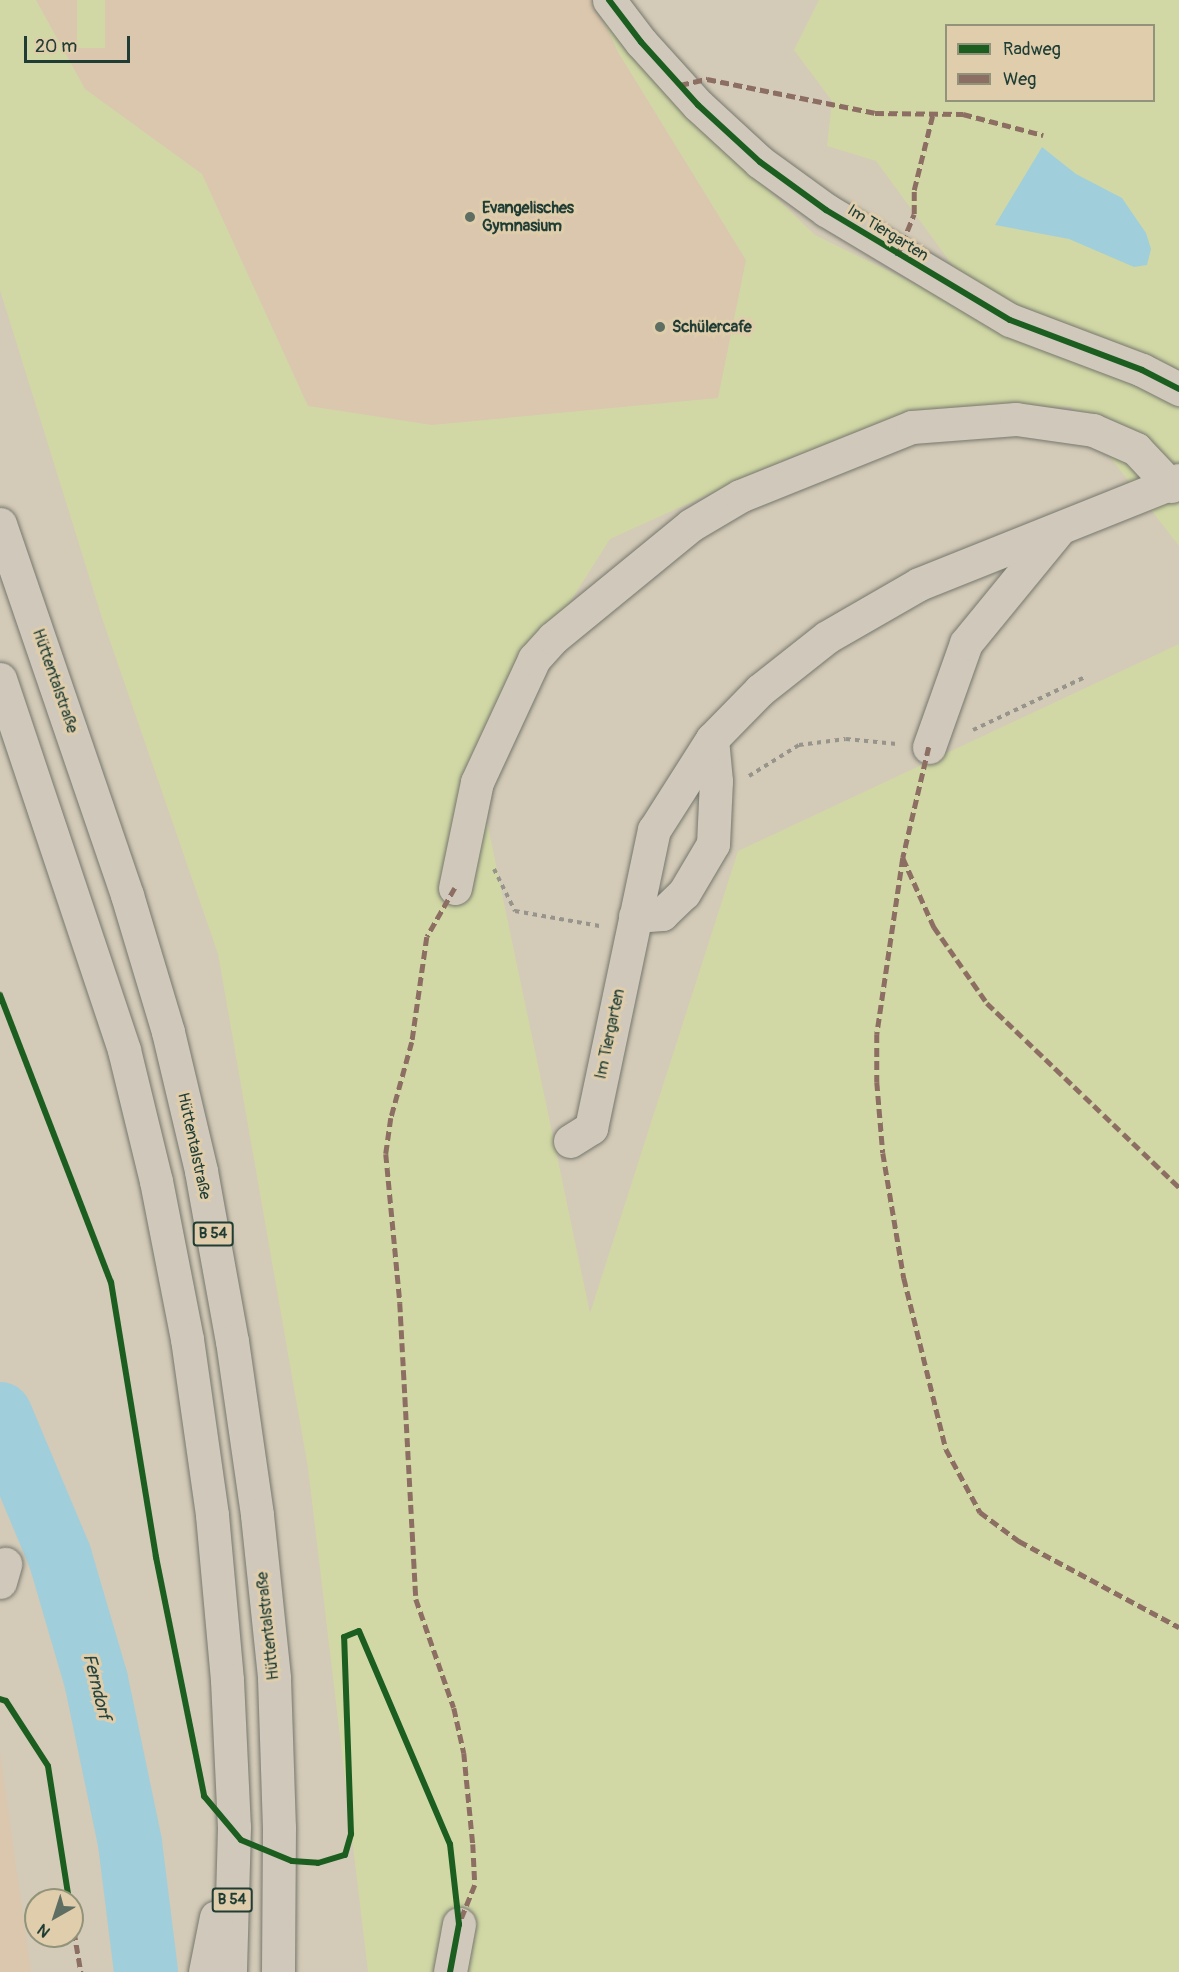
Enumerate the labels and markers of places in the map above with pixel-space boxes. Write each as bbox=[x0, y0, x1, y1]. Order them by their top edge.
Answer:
place label: Evangelisches Gymnasium bbox=[482, 198, 574, 236]
marker: Evangelisches Gymnasium bbox=[463, 210, 477, 224]
place label: Schülercafe bbox=[672, 317, 752, 337]
marker: Schülercafe bbox=[653, 320, 667, 334]

